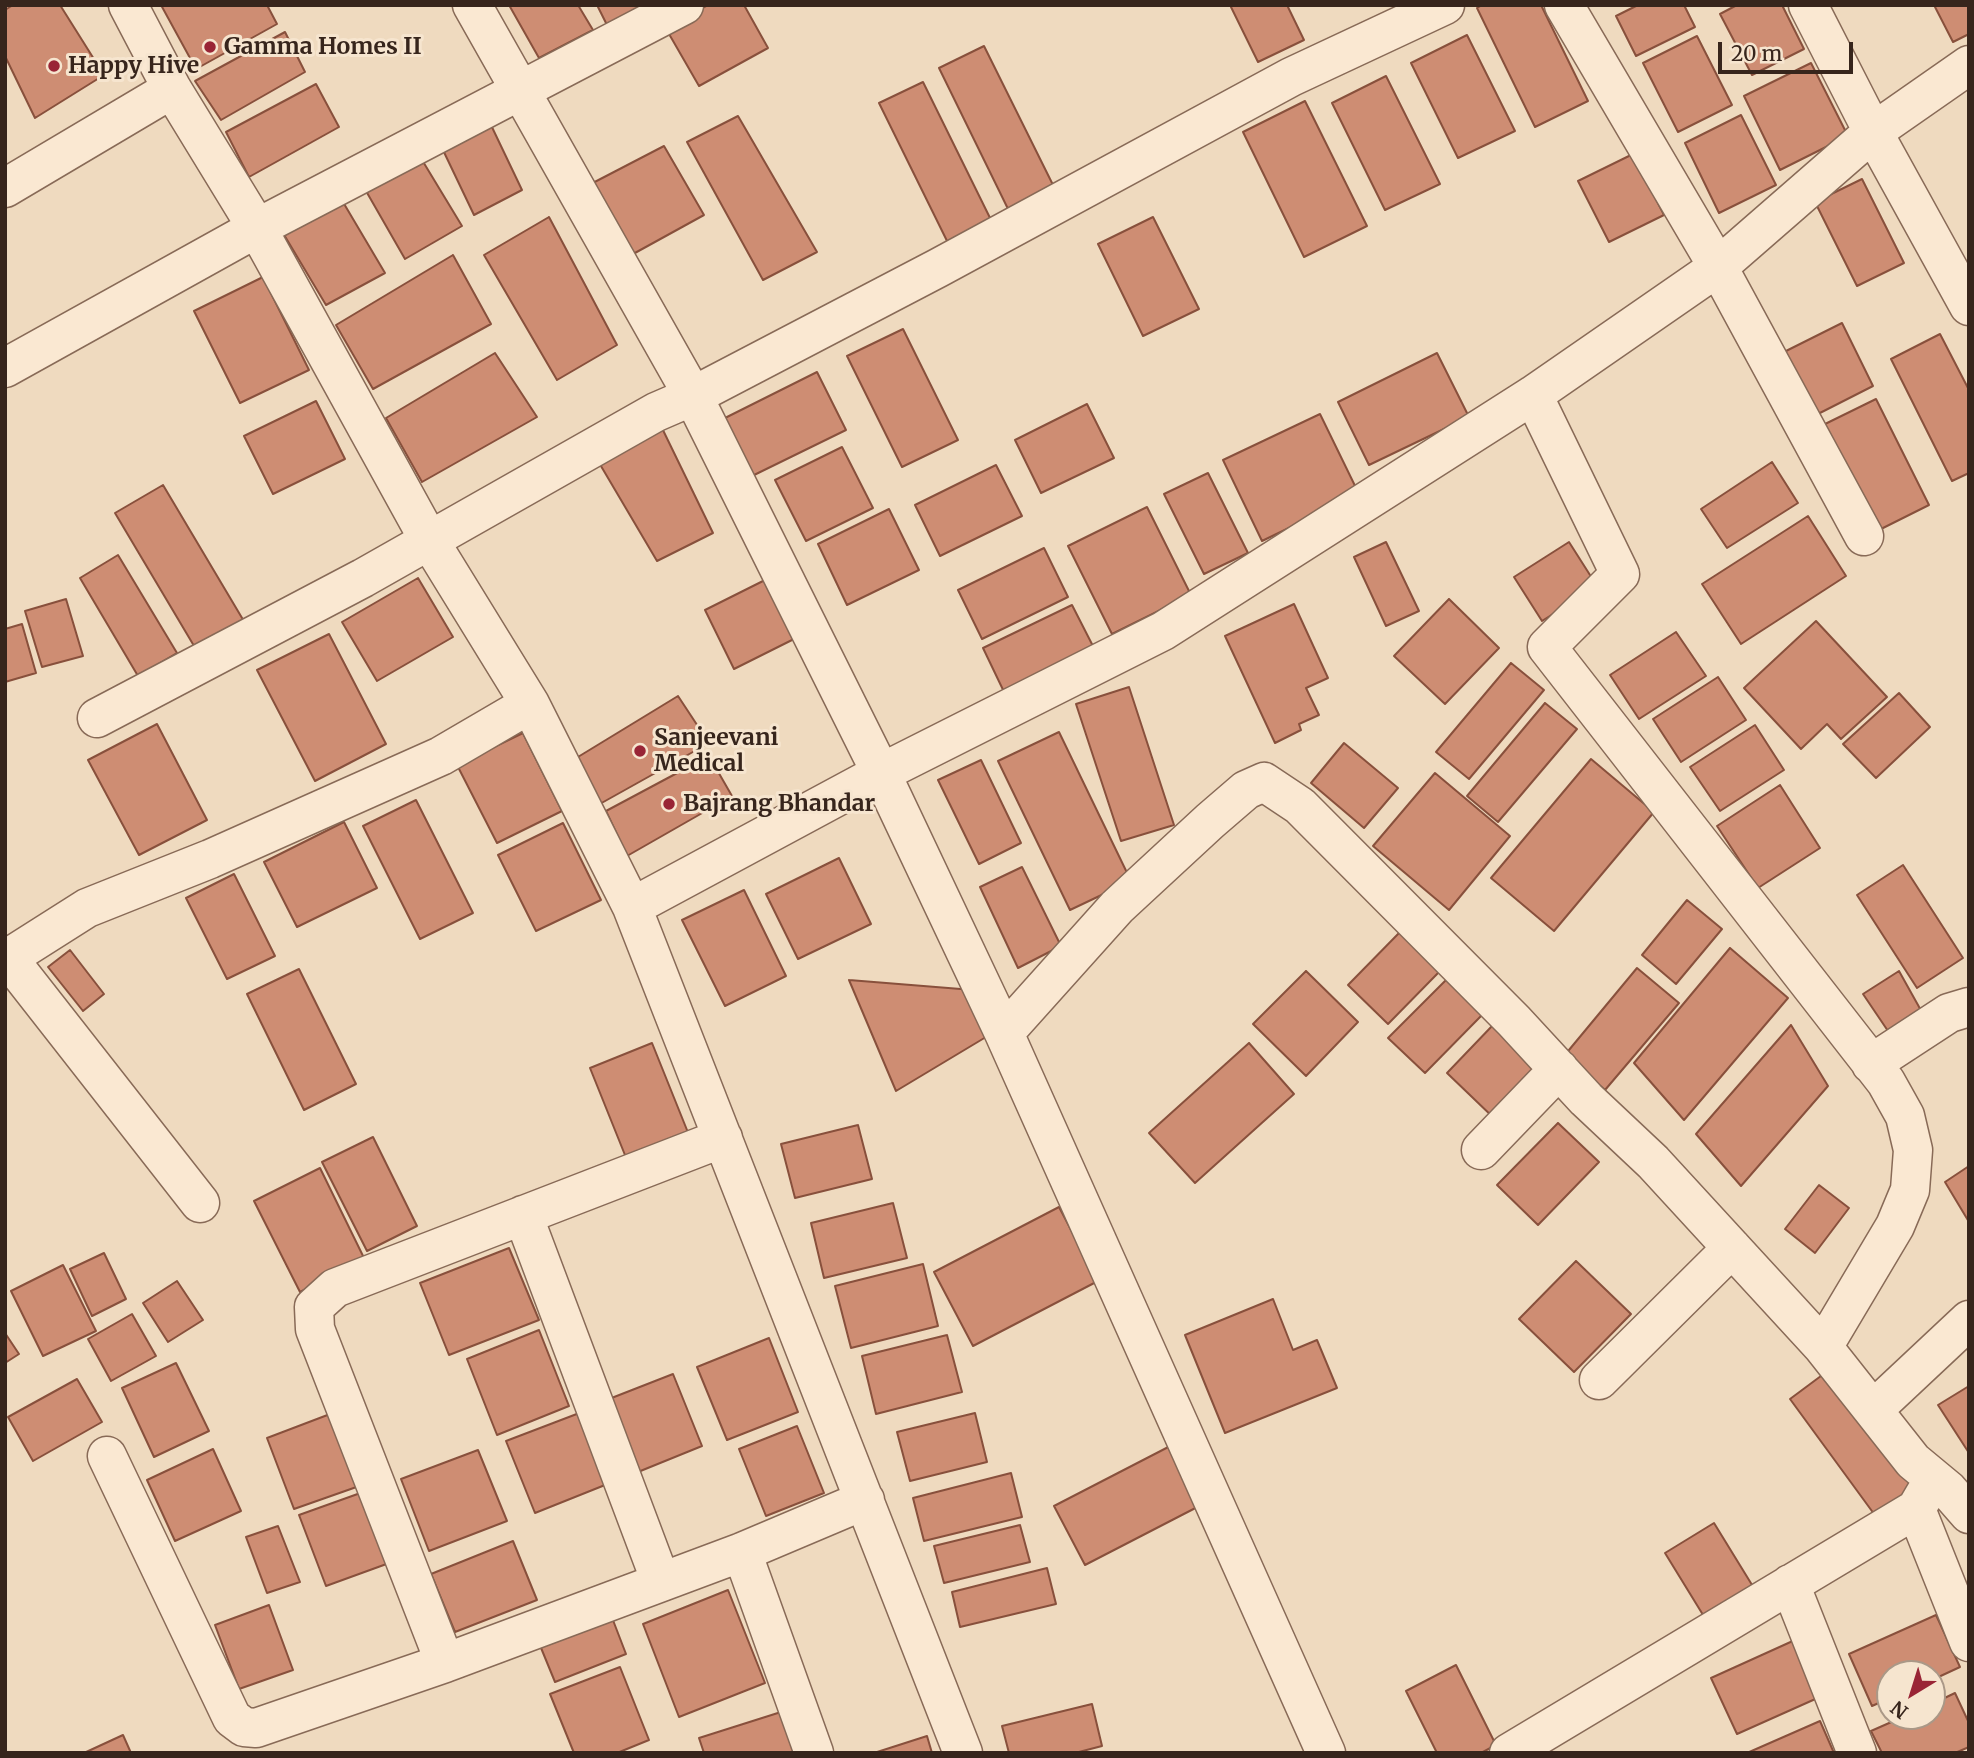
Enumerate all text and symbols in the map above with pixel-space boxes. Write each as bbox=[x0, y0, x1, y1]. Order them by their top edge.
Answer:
scale bar bbox=[1722, 28, 1857, 72]
place label: Gamma Homes II bbox=[224, 33, 422, 61]
marker: Gamma Homes II bbox=[202, 39, 218, 55]
text: 20 m bbox=[1731, 40, 1782, 67]
place label: Happy Hive bbox=[68, 52, 199, 80]
marker: Happy Hive bbox=[46, 58, 62, 74]
place label: Sanjeevani Medical bbox=[654, 724, 778, 778]
marker: Sanjeevani Medical bbox=[632, 743, 648, 759]
place label: Bajrang Bhandar bbox=[683, 790, 875, 818]
marker: Bajrang Bhandar bbox=[661, 796, 677, 812]
north arrow bbox=[1876, 1660, 1946, 1730]
text: N bbox=[1886, 1696, 1913, 1724]

